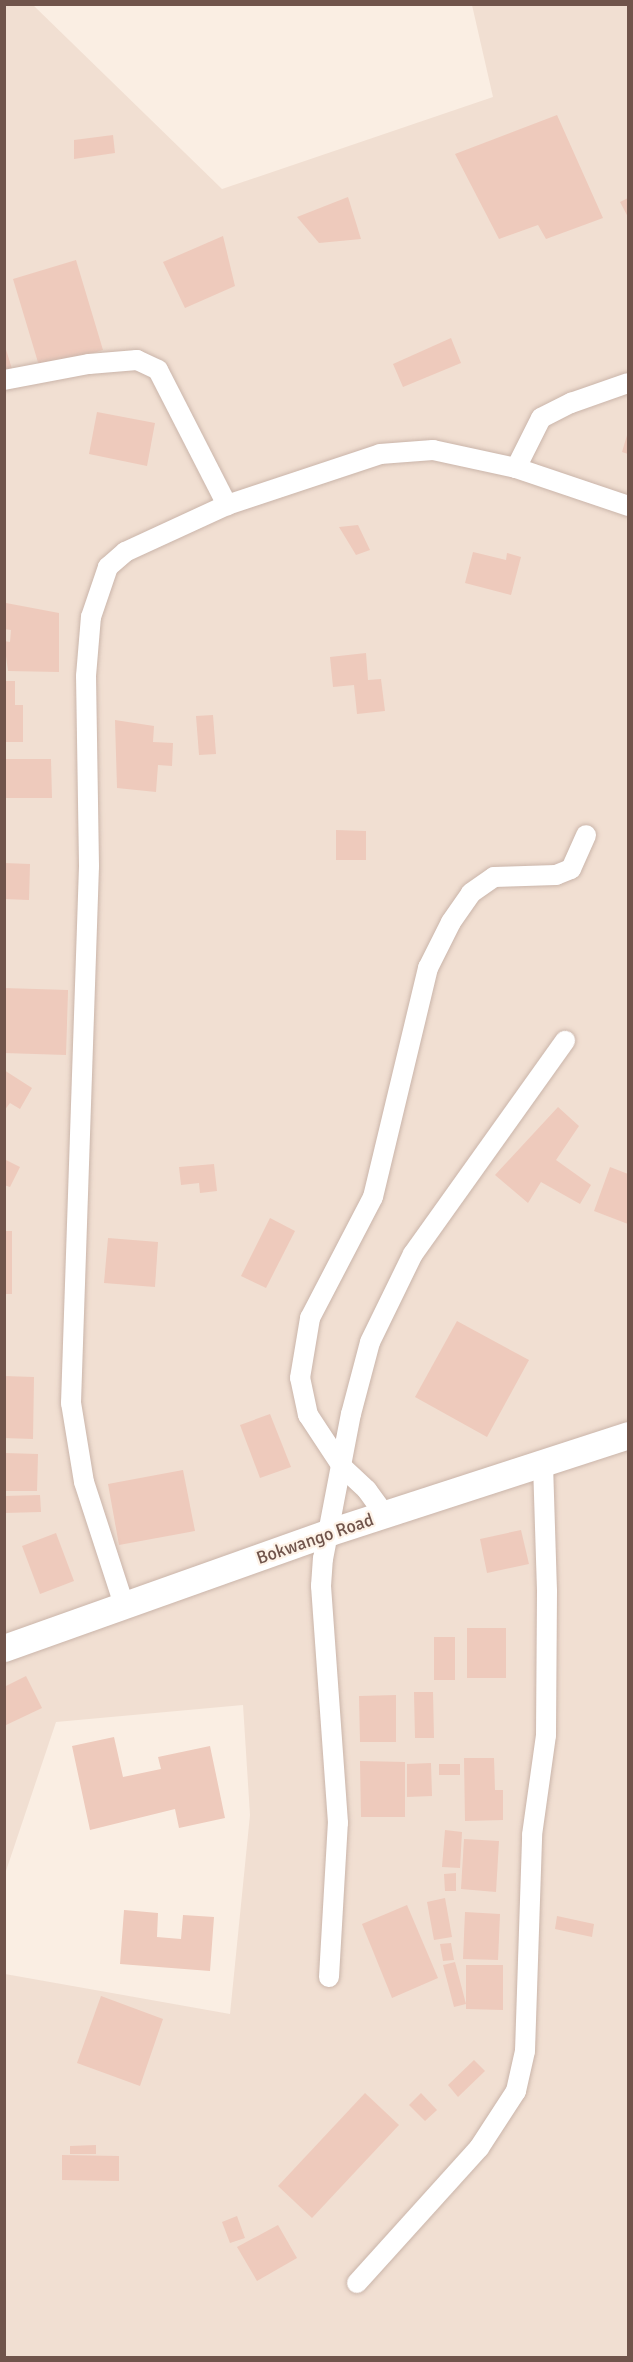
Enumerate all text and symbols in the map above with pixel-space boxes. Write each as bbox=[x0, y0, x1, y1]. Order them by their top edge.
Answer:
street label: Bokwango Road bbox=[254, 1509, 376, 1569]

